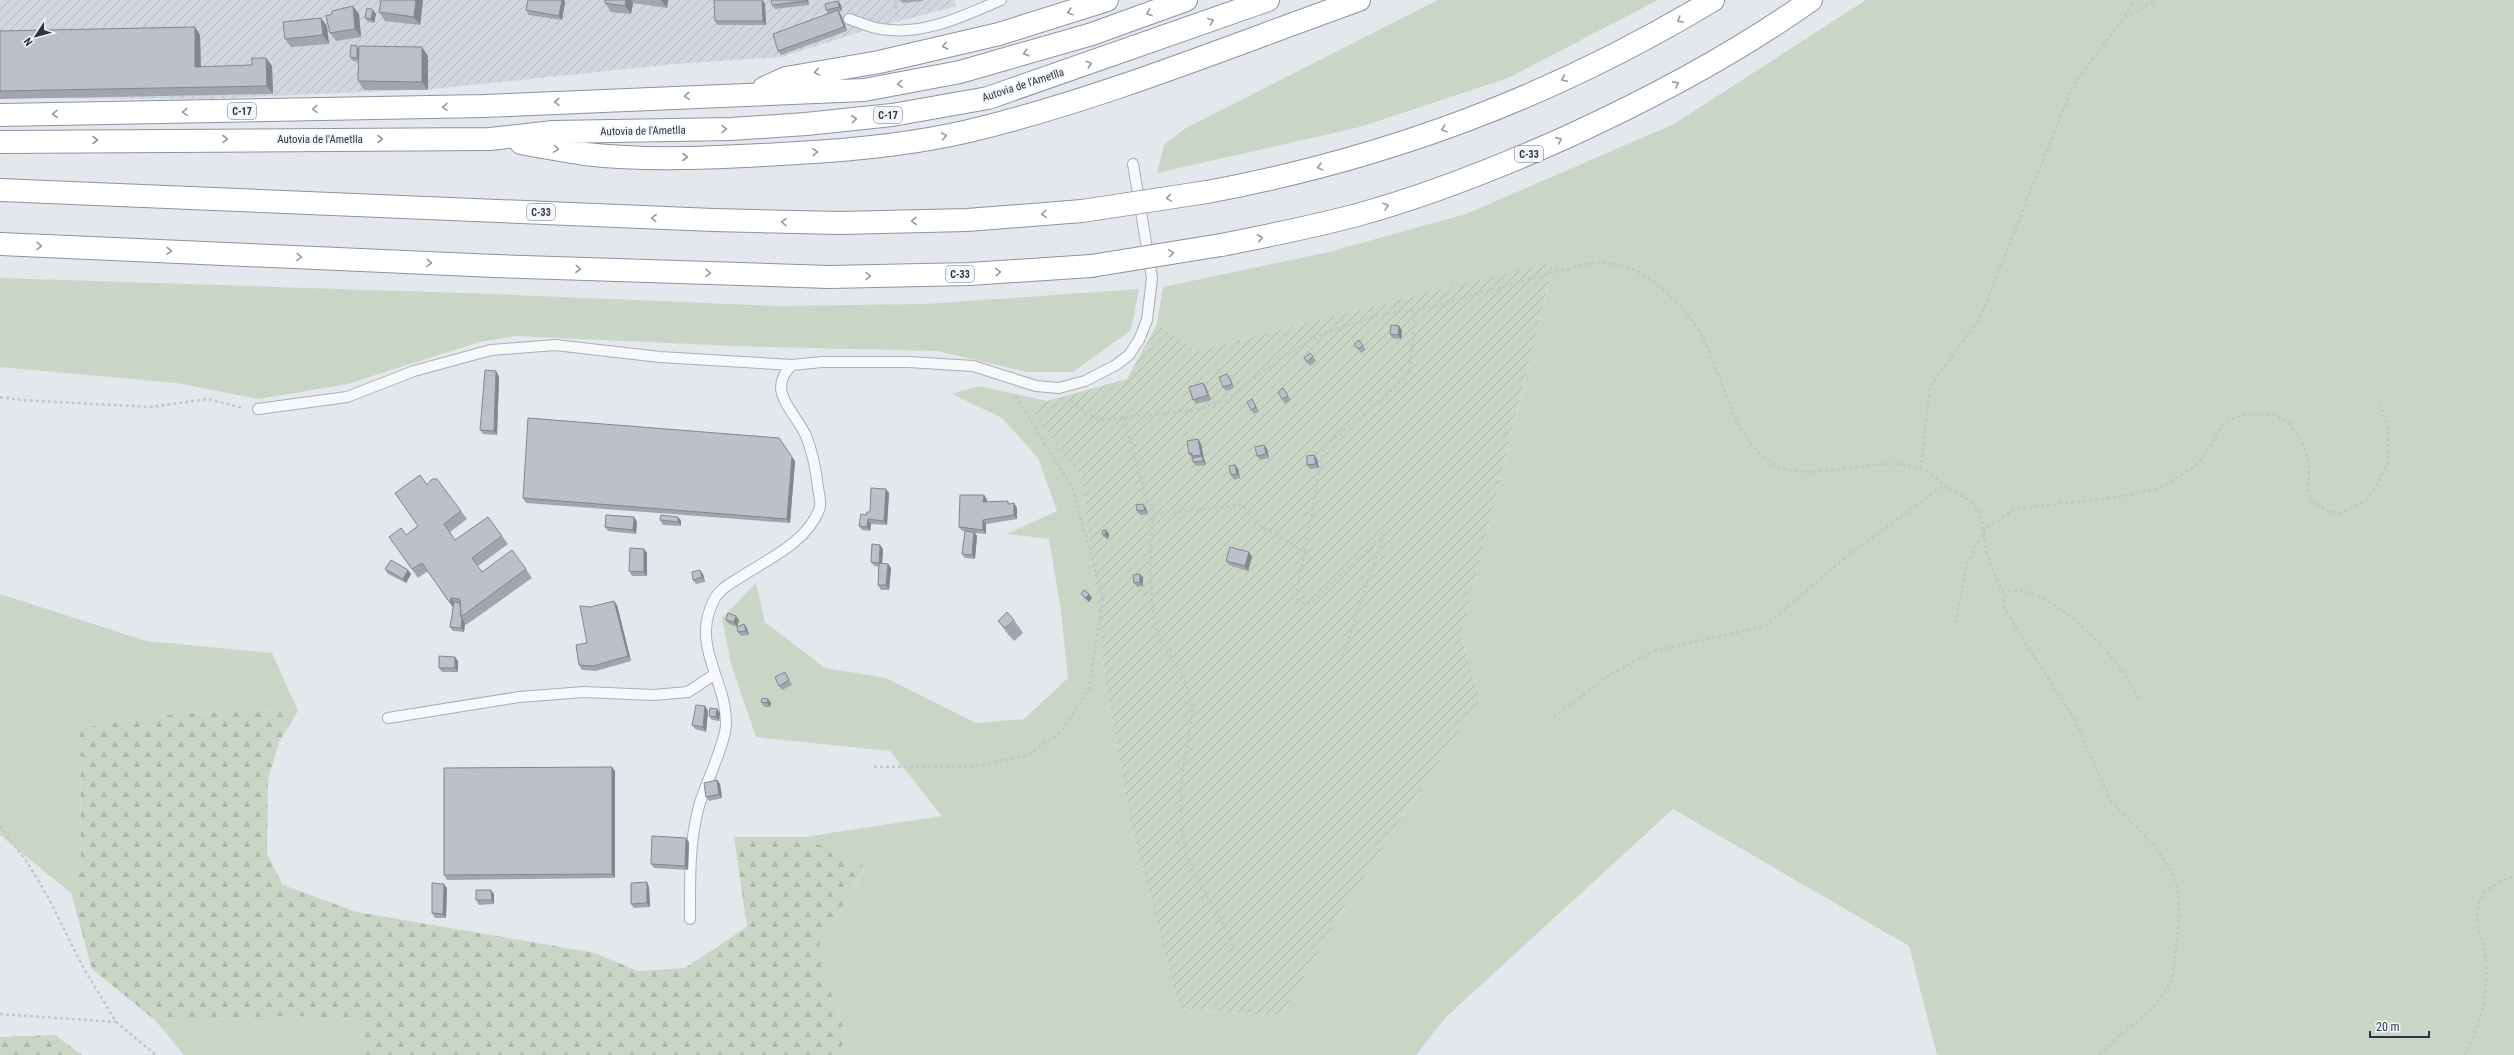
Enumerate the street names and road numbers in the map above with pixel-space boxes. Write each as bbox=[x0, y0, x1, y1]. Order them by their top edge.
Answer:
street label: Autovia de l'Ametlla bbox=[980, 66, 1066, 104]
road number: C-17 bbox=[228, 103, 256, 119]
road number: C-17 bbox=[874, 107, 902, 123]
street label: Autovia de l'Ametlla bbox=[600, 124, 686, 138]
street label: Autovia de l'Ametlla bbox=[277, 133, 363, 146]
road number: C-33 bbox=[1515, 146, 1543, 162]
road number: C-33 bbox=[527, 204, 555, 220]
road number: C-33 bbox=[946, 266, 974, 282]

